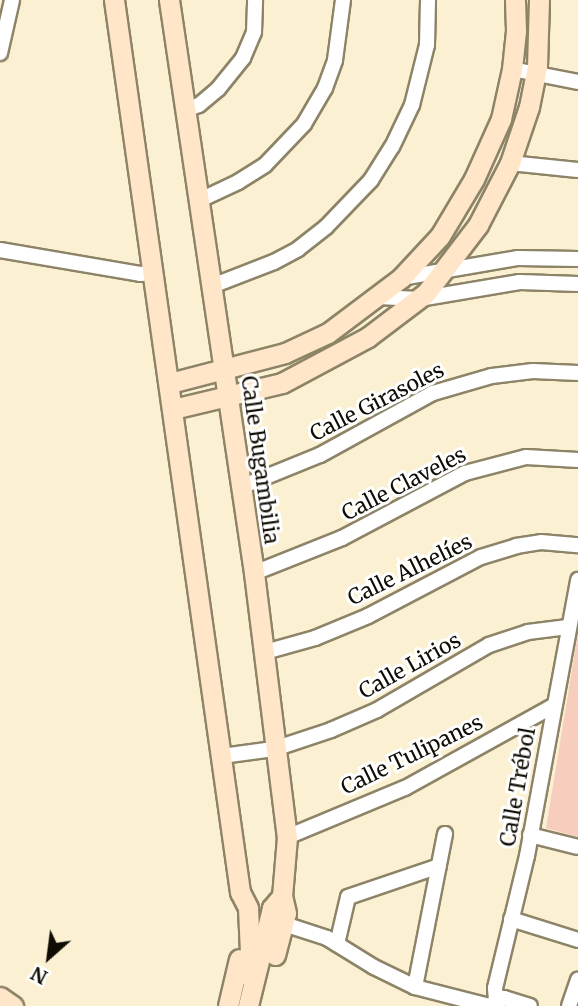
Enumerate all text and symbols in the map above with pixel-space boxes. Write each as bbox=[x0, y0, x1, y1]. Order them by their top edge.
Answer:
street label: Calle Girasoles bbox=[306, 357, 448, 447]
street label: Calle Bugambilia bbox=[236, 374, 284, 546]
street label: Calle Claveles bbox=[338, 442, 470, 526]
street label: Calle Alhelíes bbox=[344, 529, 476, 611]
street label: Calle Lirios bbox=[355, 628, 465, 704]
street label: Calle Tulipanes bbox=[337, 710, 487, 800]
street label: Calle Trébol bbox=[495, 726, 541, 848]
north arrow bbox=[14, 922, 84, 992]
text: N bbox=[27, 961, 51, 990]

